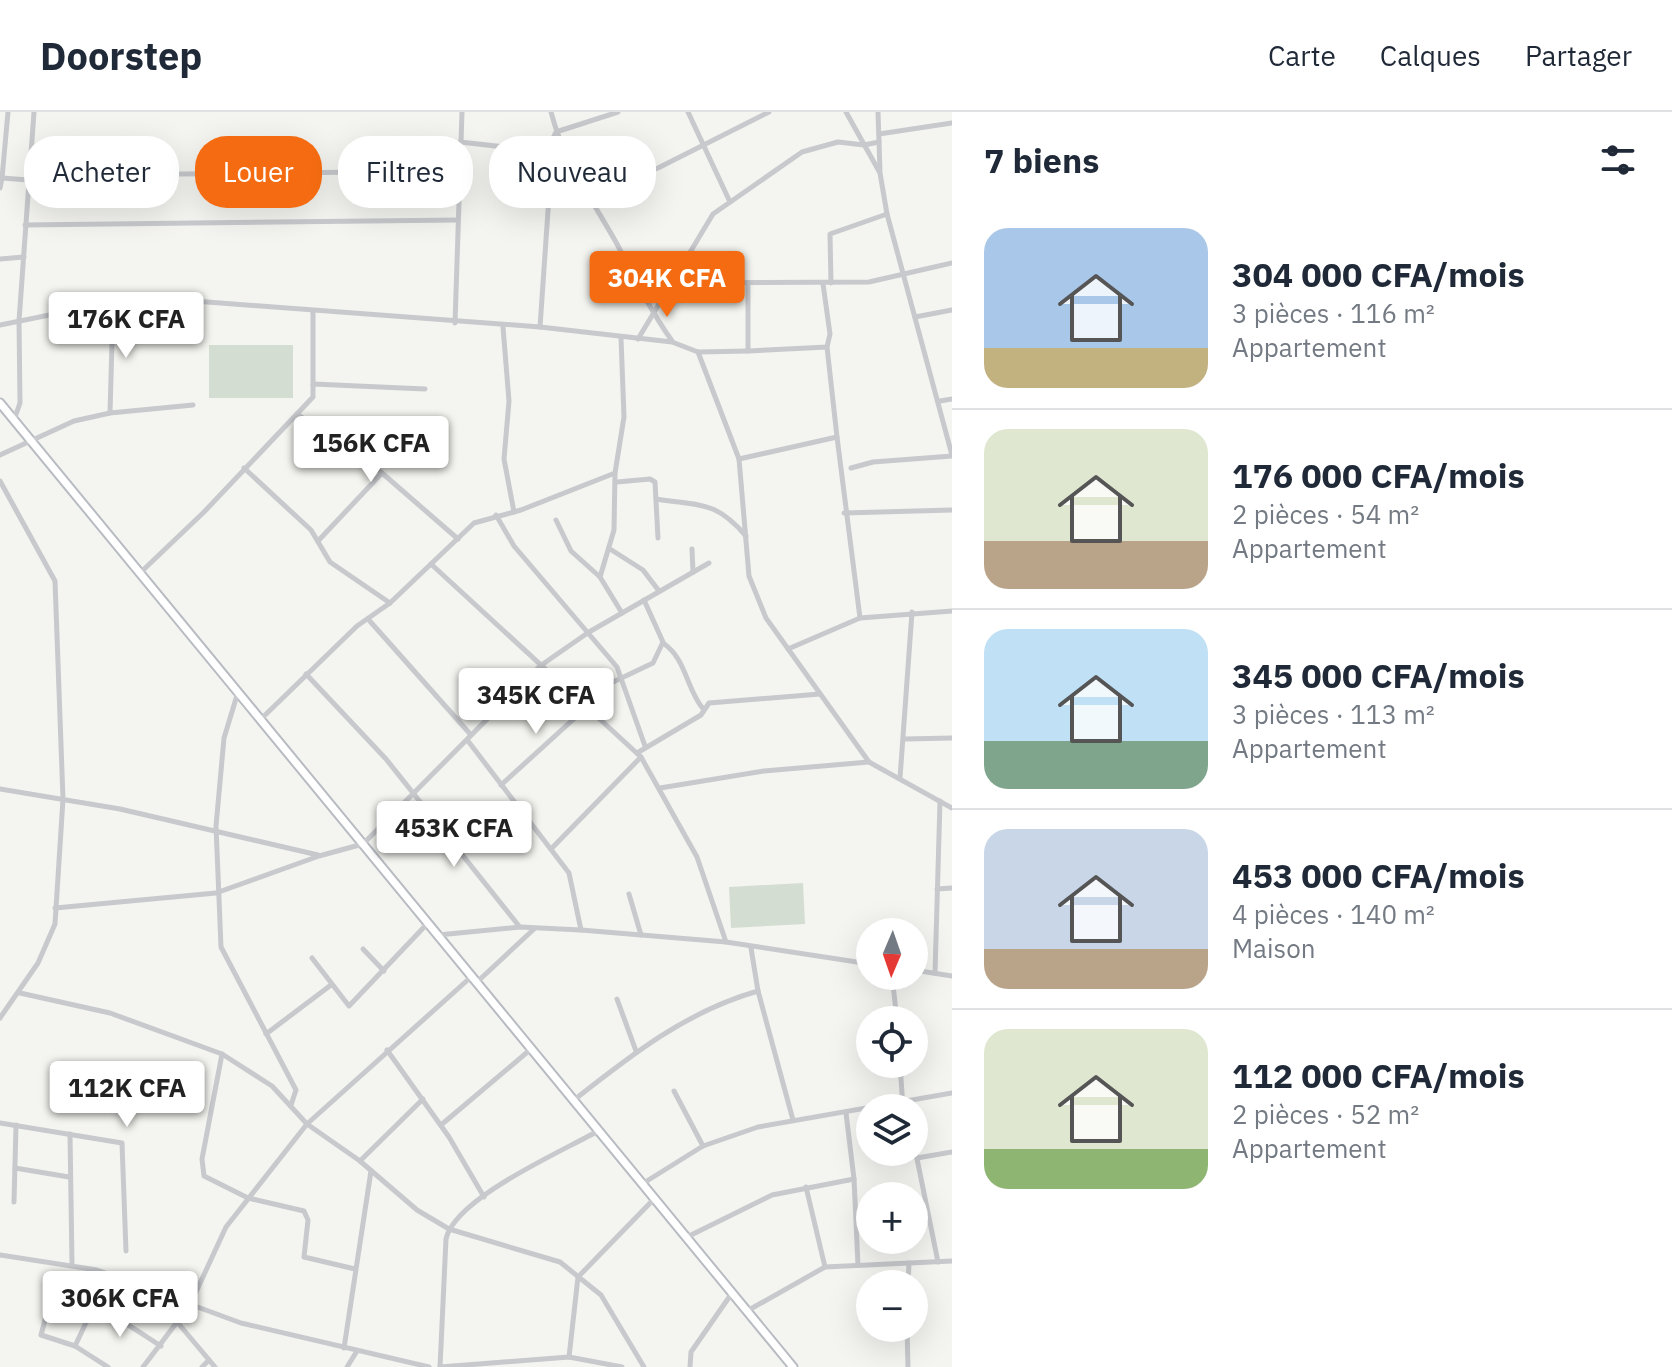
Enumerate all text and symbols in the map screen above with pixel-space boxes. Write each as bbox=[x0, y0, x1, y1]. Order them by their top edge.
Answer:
text: Doorstep bbox=[40, 31, 202, 80]
text: Carte bbox=[1268, 37, 1336, 74]
text: Calques bbox=[1380, 37, 1481, 74]
text: Partager bbox=[1525, 37, 1632, 74]
chip: Acheter bbox=[24, 136, 179, 208]
chip: Louer bbox=[195, 136, 322, 208]
chip: Filtres bbox=[338, 136, 473, 208]
chip: Nouveau bbox=[489, 136, 656, 208]
text: 7 biens bbox=[984, 138, 1099, 182]
icon: filters bbox=[1596, 138, 1640, 182]
pin: 304K CFA bbox=[584, 251, 750, 319]
text: 304 000 CFA/mois bbox=[1232, 252, 1525, 296]
text: 304K CFA bbox=[608, 260, 726, 294]
icon: home bbox=[1048, 260, 1144, 356]
pin: 176K CFA bbox=[43, 292, 209, 360]
text: 3 pièces · 116 m² bbox=[1232, 296, 1435, 330]
text: 176K CFA bbox=[67, 301, 185, 335]
text: Appartement bbox=[1232, 330, 1387, 364]
pin: 156K CFA bbox=[288, 416, 454, 484]
text: 156K CFA bbox=[312, 425, 430, 459]
text: 176 000 CFA/mois bbox=[1232, 453, 1525, 497]
icon: home bbox=[1048, 461, 1144, 557]
text: 2 pièces · 54 m² bbox=[1232, 497, 1419, 531]
text: Appartement bbox=[1232, 531, 1387, 565]
text: 345 000 CFA/mois bbox=[1232, 653, 1525, 697]
icon: home bbox=[1048, 661, 1144, 757]
pin: 345K CFA bbox=[453, 668, 619, 736]
text: 345K CFA bbox=[477, 677, 595, 711]
text: 3 pièces · 113 m² bbox=[1232, 697, 1435, 731]
text: Appartement bbox=[1232, 731, 1387, 765]
pin: 453K CFA bbox=[371, 801, 537, 869]
text: 453K CFA bbox=[395, 810, 513, 844]
text: 453 000 CFA/mois bbox=[1232, 853, 1525, 897]
icon: home bbox=[1048, 861, 1144, 957]
text: 4 pièces · 140 m² bbox=[1232, 897, 1435, 931]
north arrow bbox=[856, 918, 928, 990]
map controls bbox=[856, 918, 928, 1342]
text: Maison bbox=[1232, 931, 1316, 965]
button: locate bbox=[856, 1006, 928, 1078]
text: 112 000 CFA/mois bbox=[1232, 1053, 1525, 1097]
pin: 112K CFA bbox=[44, 1061, 210, 1129]
icon: home bbox=[1048, 1061, 1144, 1157]
text: 112K CFA bbox=[68, 1070, 186, 1104]
button: layers bbox=[856, 1094, 928, 1166]
text: 2 pièces · 52 m² bbox=[1232, 1097, 1419, 1131]
text: Appartement bbox=[1232, 1131, 1387, 1165]
button: + bbox=[856, 1182, 928, 1254]
button: − bbox=[856, 1270, 928, 1342]
pin: 306K CFA bbox=[37, 1271, 203, 1339]
text: 306K CFA bbox=[61, 1280, 179, 1314]

